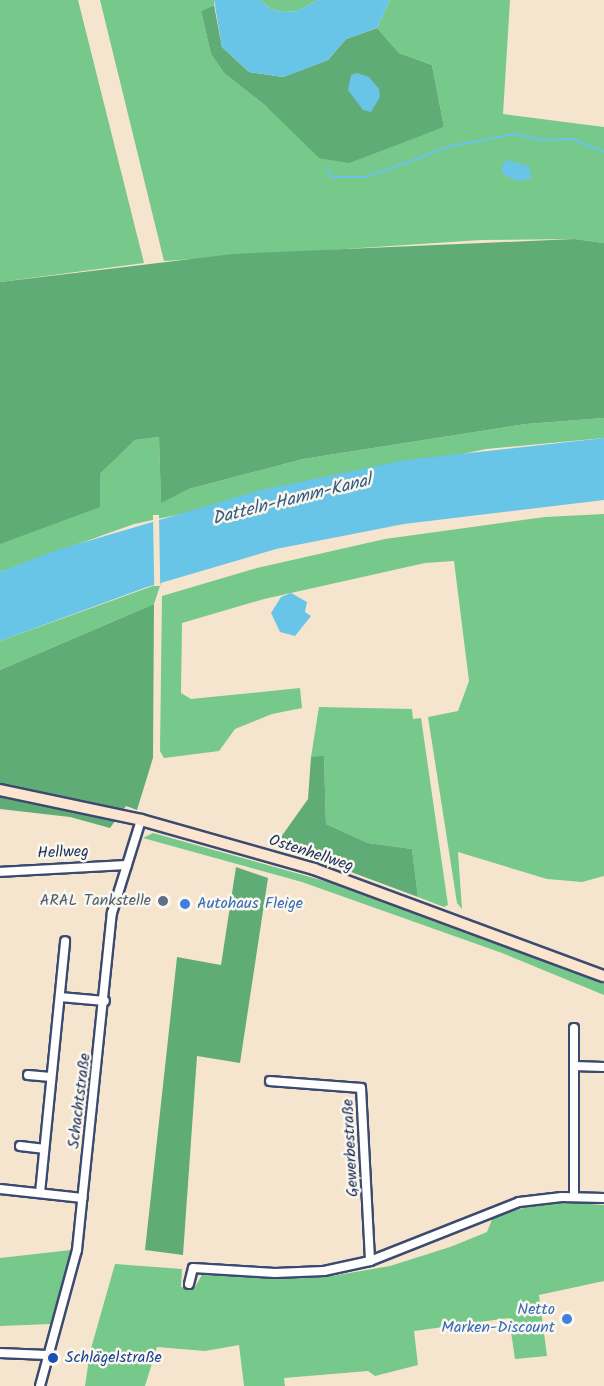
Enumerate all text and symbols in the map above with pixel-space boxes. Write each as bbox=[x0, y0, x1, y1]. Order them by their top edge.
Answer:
water label: Datteln-Hamm-Kanal bbox=[210, 471, 374, 531]
street label: Ostenhellweg bbox=[266, 831, 356, 877]
street label: Hellweg bbox=[37, 843, 89, 863]
place label: ARAL Tankstelle bbox=[40, 891, 151, 911]
marker: ARAL Tankstelle bbox=[156, 894, 170, 908]
place label: Autohaus Fleige bbox=[197, 894, 303, 914]
marker: Autohaus Fleige bbox=[178, 897, 192, 911]
street label: Schachtstraße bbox=[65, 1052, 95, 1150]
street label: Gewerbestraße bbox=[339, 1098, 363, 1198]
place label: Netto Marken-Discount bbox=[441, 1300, 555, 1338]
marker: Netto Marken-Discount bbox=[560, 1312, 574, 1326]
place label: Schlägelstraße bbox=[65, 1348, 162, 1368]
marker: Schlägelstraße bbox=[46, 1351, 60, 1365]

